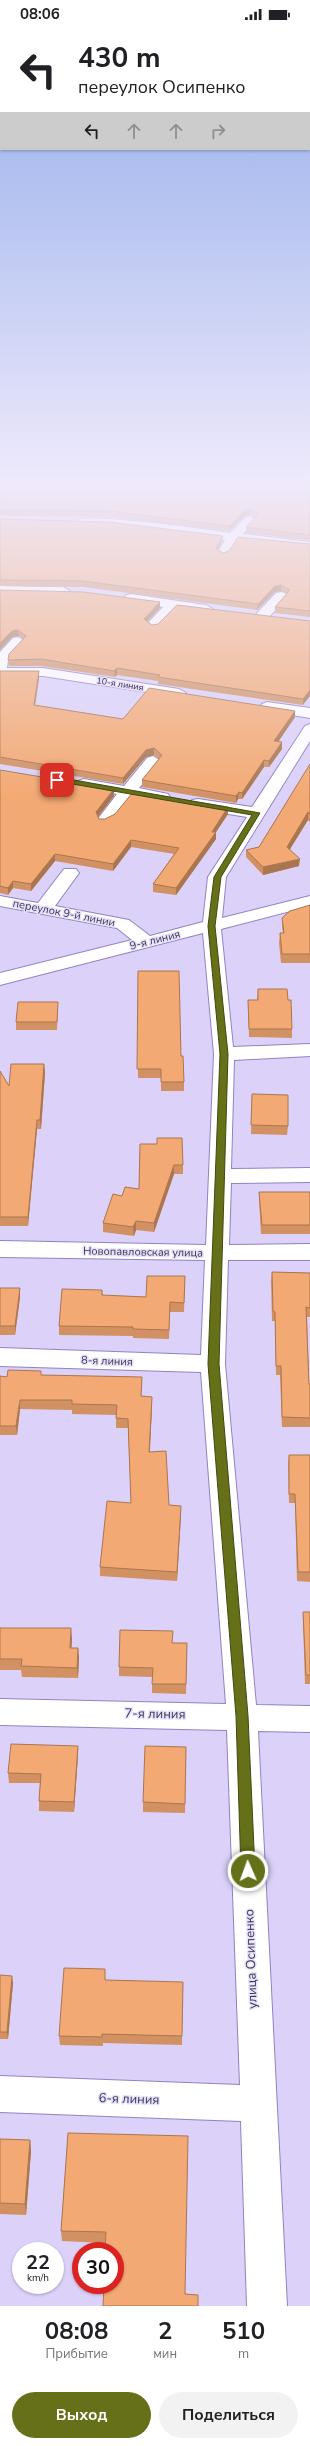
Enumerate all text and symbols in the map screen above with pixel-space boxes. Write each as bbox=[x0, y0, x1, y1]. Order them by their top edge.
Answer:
text: 08:06 bbox=[20, 4, 60, 24]
text: 430 m bbox=[78, 39, 161, 77]
icon: left bbox=[12, 44, 64, 96]
text: переулок Осипенко bbox=[78, 75, 245, 99]
icon: left bbox=[81, 120, 103, 142]
icon: ahead bbox=[123, 120, 145, 142]
icon: ahead bbox=[165, 120, 187, 142]
icon: right bbox=[207, 120, 229, 142]
street label: 10-я линия bbox=[96, 674, 145, 694]
pin bbox=[40, 763, 74, 797]
icon: arrive bbox=[46, 769, 68, 791]
street label: переулок 9-й линии bbox=[12, 896, 116, 930]
street label: 9-я линия bbox=[128, 926, 182, 954]
street label: Новопавловская улица bbox=[83, 1243, 203, 1261]
street label: 8-я линия bbox=[81, 1353, 133, 1369]
street label: 7-я линия bbox=[124, 1704, 186, 1724]
position arrow bbox=[227, 1850, 269, 1892]
street label: улица Осипенко bbox=[240, 1909, 262, 2009]
street label: 6-я линия bbox=[98, 2089, 160, 2109]
speed limit sign: 30 bbox=[72, 2242, 124, 2294]
text: 22 bbox=[26, 2249, 50, 2276]
text: km/h bbox=[27, 2271, 49, 2285]
text: 08:08 bbox=[45, 2315, 108, 2347]
text: 2 bbox=[158, 2315, 172, 2347]
text: 510 bbox=[222, 2315, 265, 2347]
text: Прибытие bbox=[45, 2345, 108, 2363]
text: мин bbox=[153, 2345, 177, 2363]
text: m bbox=[238, 2345, 249, 2363]
button: Выход bbox=[12, 2392, 151, 2438]
button: Поделиться bbox=[159, 2392, 298, 2438]

